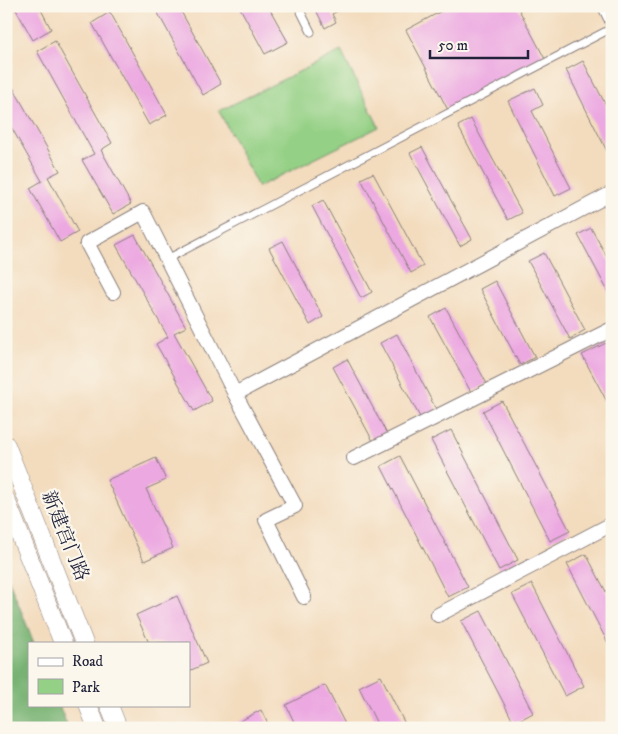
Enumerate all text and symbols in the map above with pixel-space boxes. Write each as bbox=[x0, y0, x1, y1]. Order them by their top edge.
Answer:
scale bar bbox=[430, 28, 528, 60]
text: 50 m bbox=[438, 36, 468, 55]
street label: 新建宫门路 bbox=[37, 488, 93, 584]
legend bbox=[28, 642, 190, 706]
text: Road bbox=[72, 652, 104, 671]
text: Park bbox=[72, 678, 101, 697]

